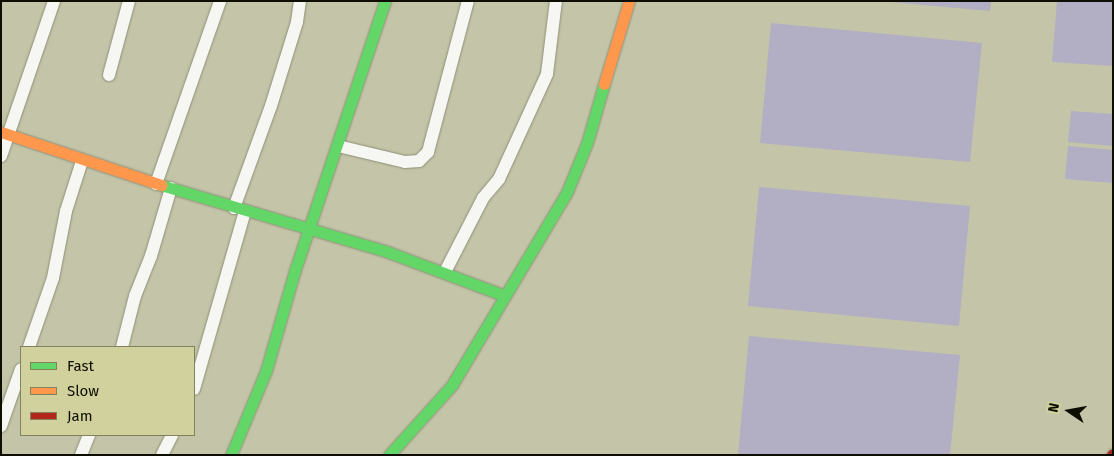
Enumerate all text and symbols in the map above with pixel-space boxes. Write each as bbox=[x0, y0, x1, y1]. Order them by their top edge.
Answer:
legend bbox=[20, 346, 195, 436]
text: Fast bbox=[67, 357, 94, 375]
text: Slow bbox=[67, 382, 99, 400]
north arrow bbox=[1044, 386, 1094, 436]
text: N bbox=[1045, 401, 1063, 414]
text: Jam bbox=[67, 407, 93, 425]

